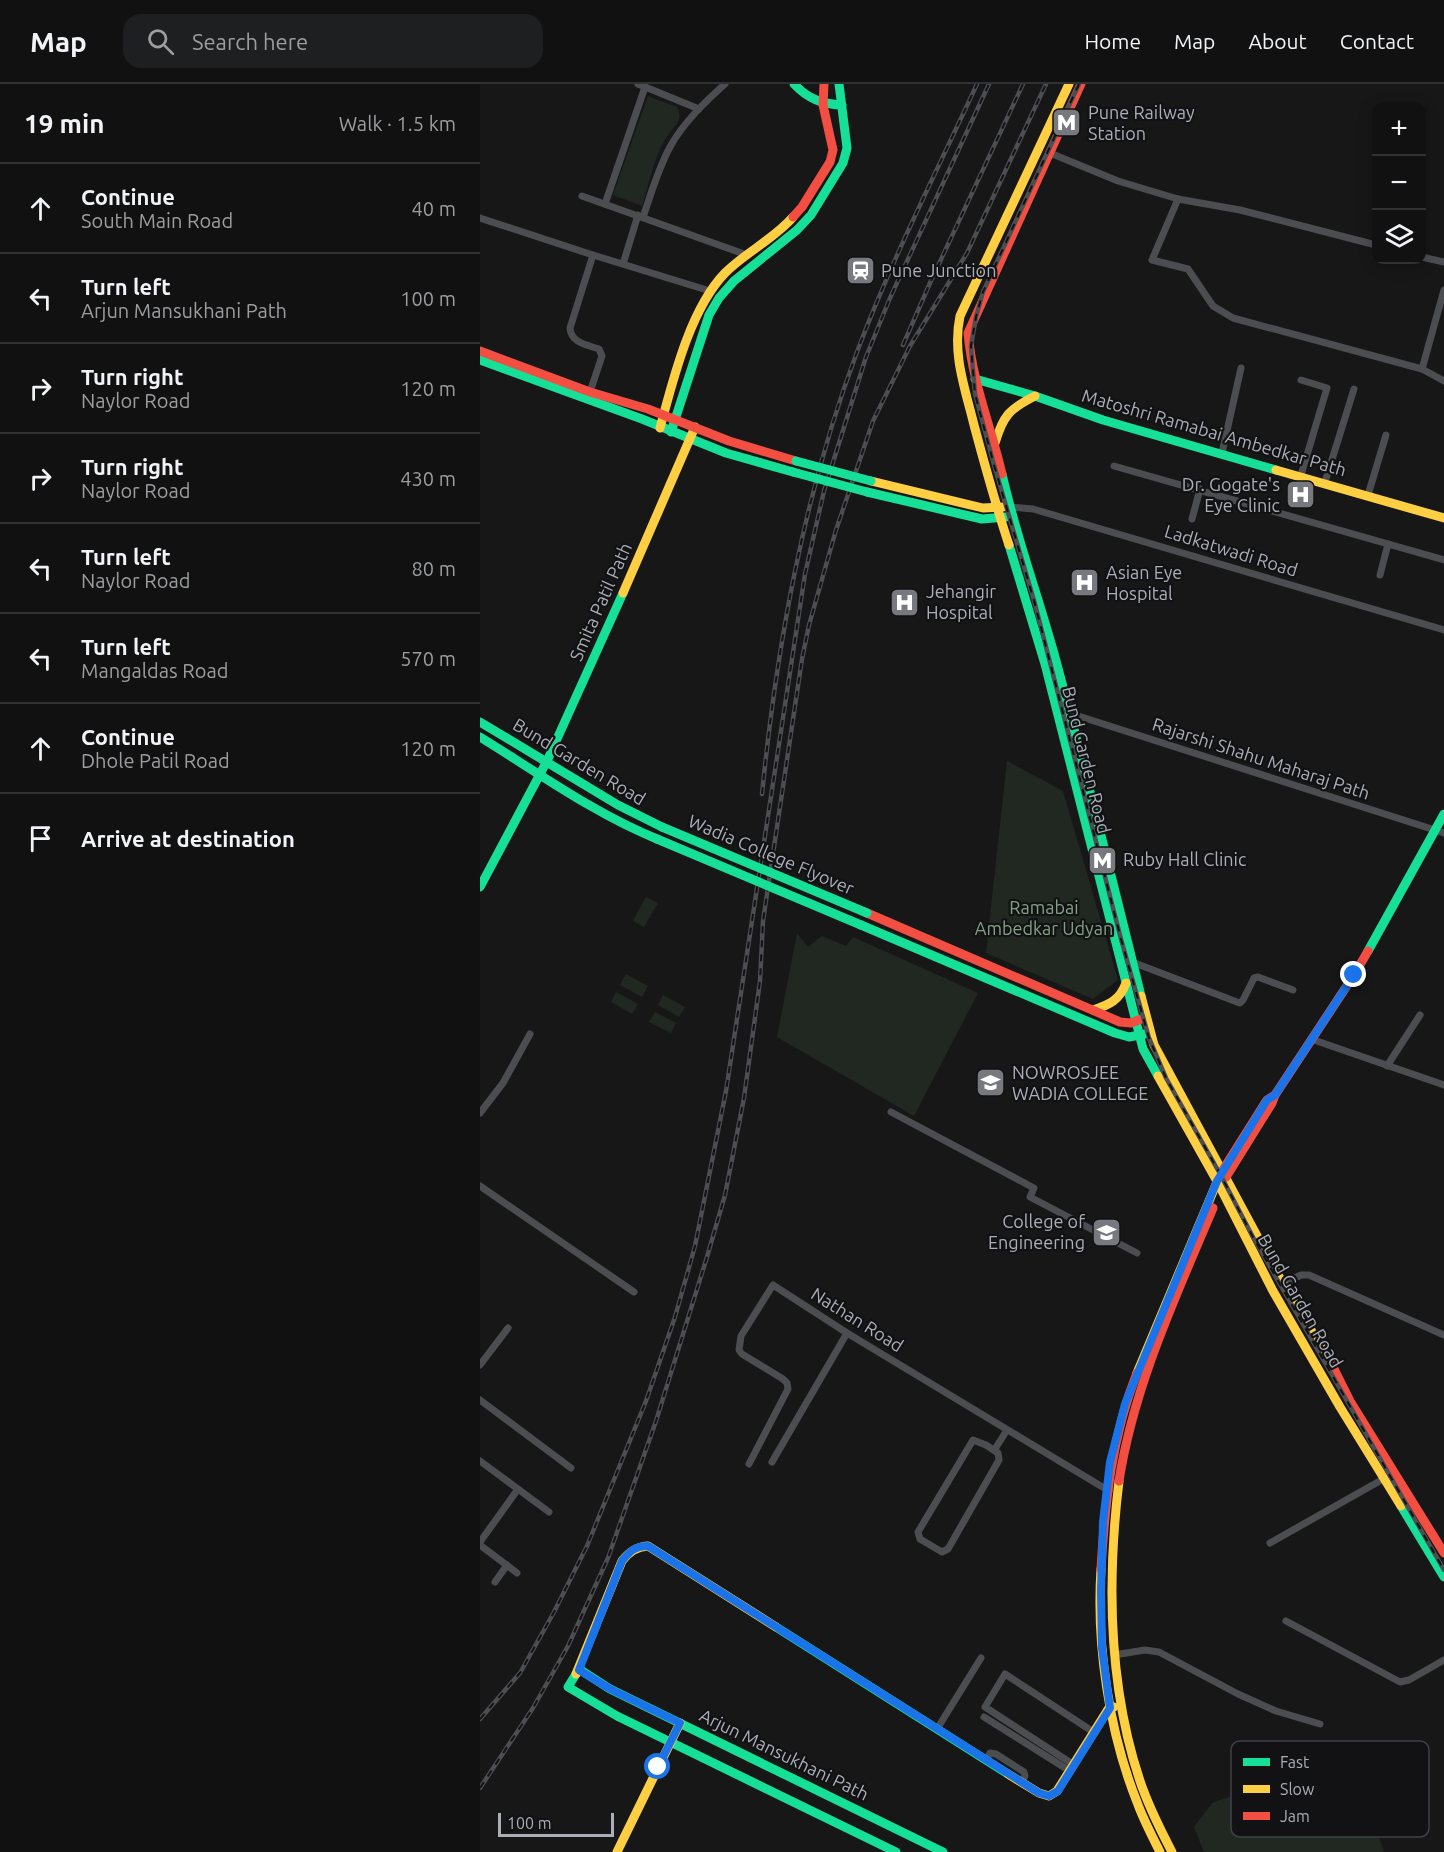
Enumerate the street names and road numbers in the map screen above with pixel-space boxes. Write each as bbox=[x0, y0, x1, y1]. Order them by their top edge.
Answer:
street label: Matoshri Ramabai Ambedkar Path bbox=[1080, 385, 1349, 479]
street label: Ladkatwadi Road bbox=[1162, 520, 1300, 580]
street label: Smita Patil Path bbox=[565, 539, 635, 664]
street label: Bund Garden Road bbox=[1059, 684, 1115, 835]
street label: Rajarshi Shahu Maharaj Path bbox=[1150, 713, 1372, 803]
street label: Bund Garden Road bbox=[510, 714, 649, 809]
street label: Wadia College Flyover bbox=[686, 810, 857, 898]
street label: Bund Garden Road bbox=[1254, 1230, 1347, 1371]
street label: Nathan Road bbox=[808, 1283, 907, 1355]
street label: Arjun Mansukhani Path bbox=[697, 1704, 872, 1804]

